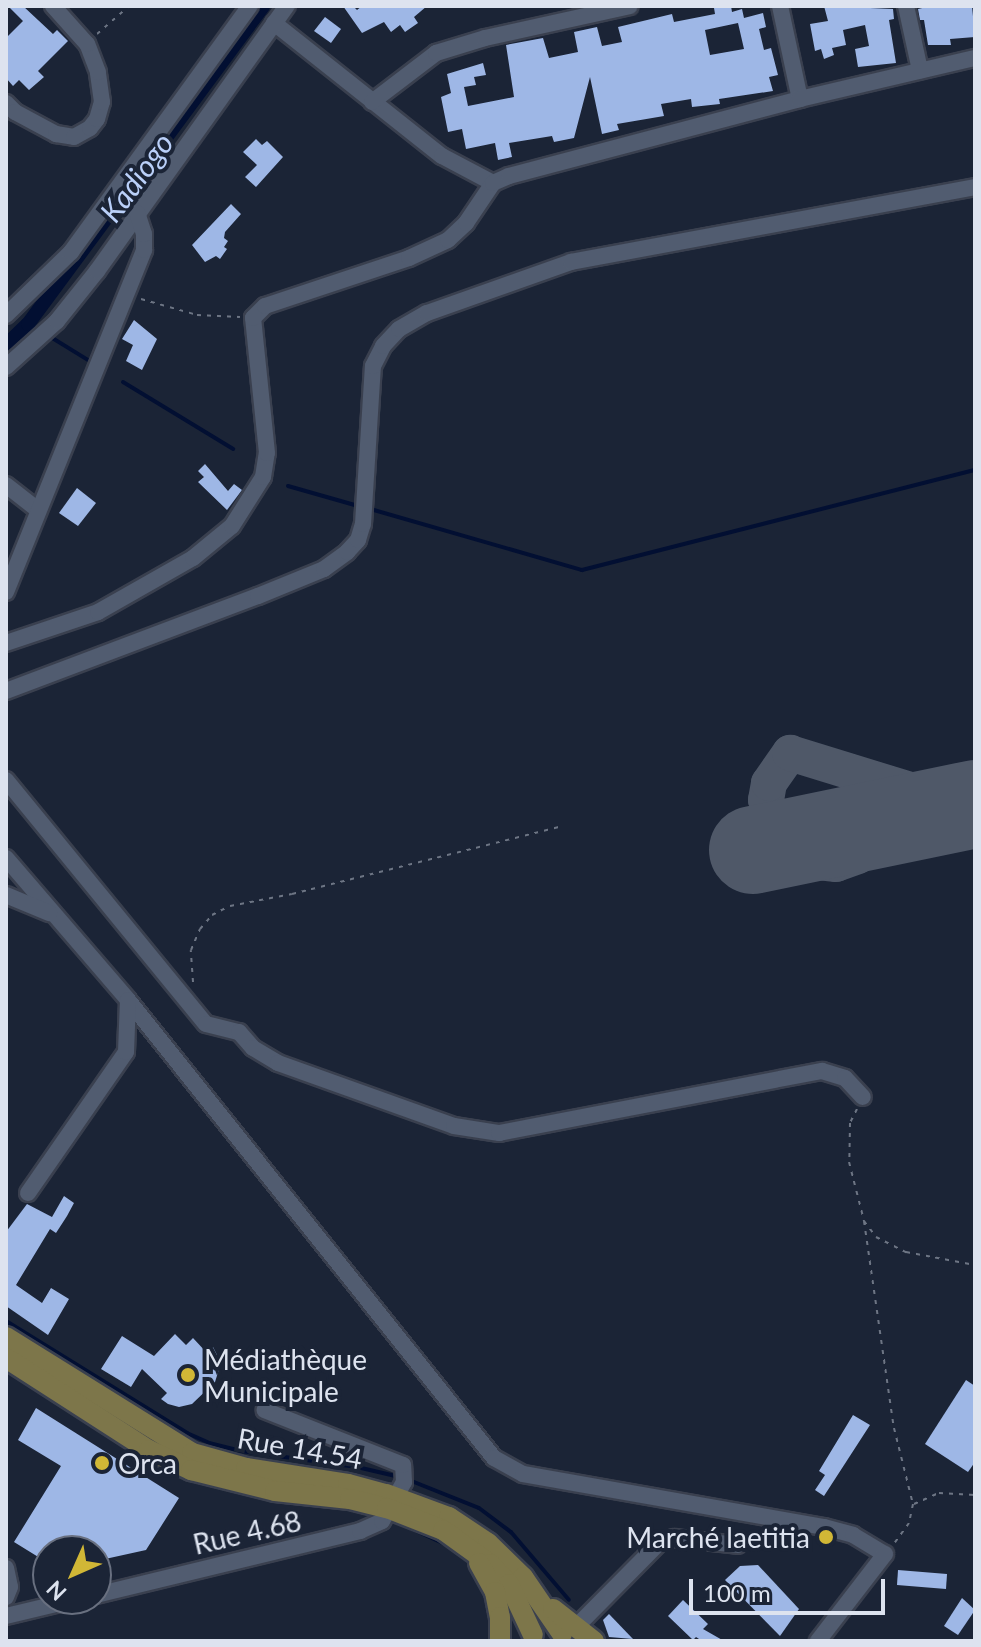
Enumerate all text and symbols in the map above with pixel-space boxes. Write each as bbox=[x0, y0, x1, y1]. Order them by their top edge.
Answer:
water label: Kadiogo bbox=[92, 126, 180, 228]
place label: Médiathèque Municipale bbox=[204, 1342, 367, 1408]
marker: Médiathèque Municipale bbox=[179, 1366, 197, 1384]
street label: Rue 14.54 bbox=[235, 1421, 365, 1475]
place label: Orca bbox=[118, 1446, 177, 1480]
marker: Orca bbox=[93, 1454, 111, 1472]
street label: Rue 4.68 bbox=[190, 1503, 304, 1561]
place label: Marché laetitia bbox=[626, 1520, 810, 1554]
marker: Marché laetitia bbox=[817, 1528, 835, 1546]
north arrow bbox=[32, 1535, 112, 1615]
scale bar bbox=[693, 1563, 889, 1613]
text: N bbox=[41, 1575, 72, 1606]
text: 100 m bbox=[703, 1578, 771, 1607]

